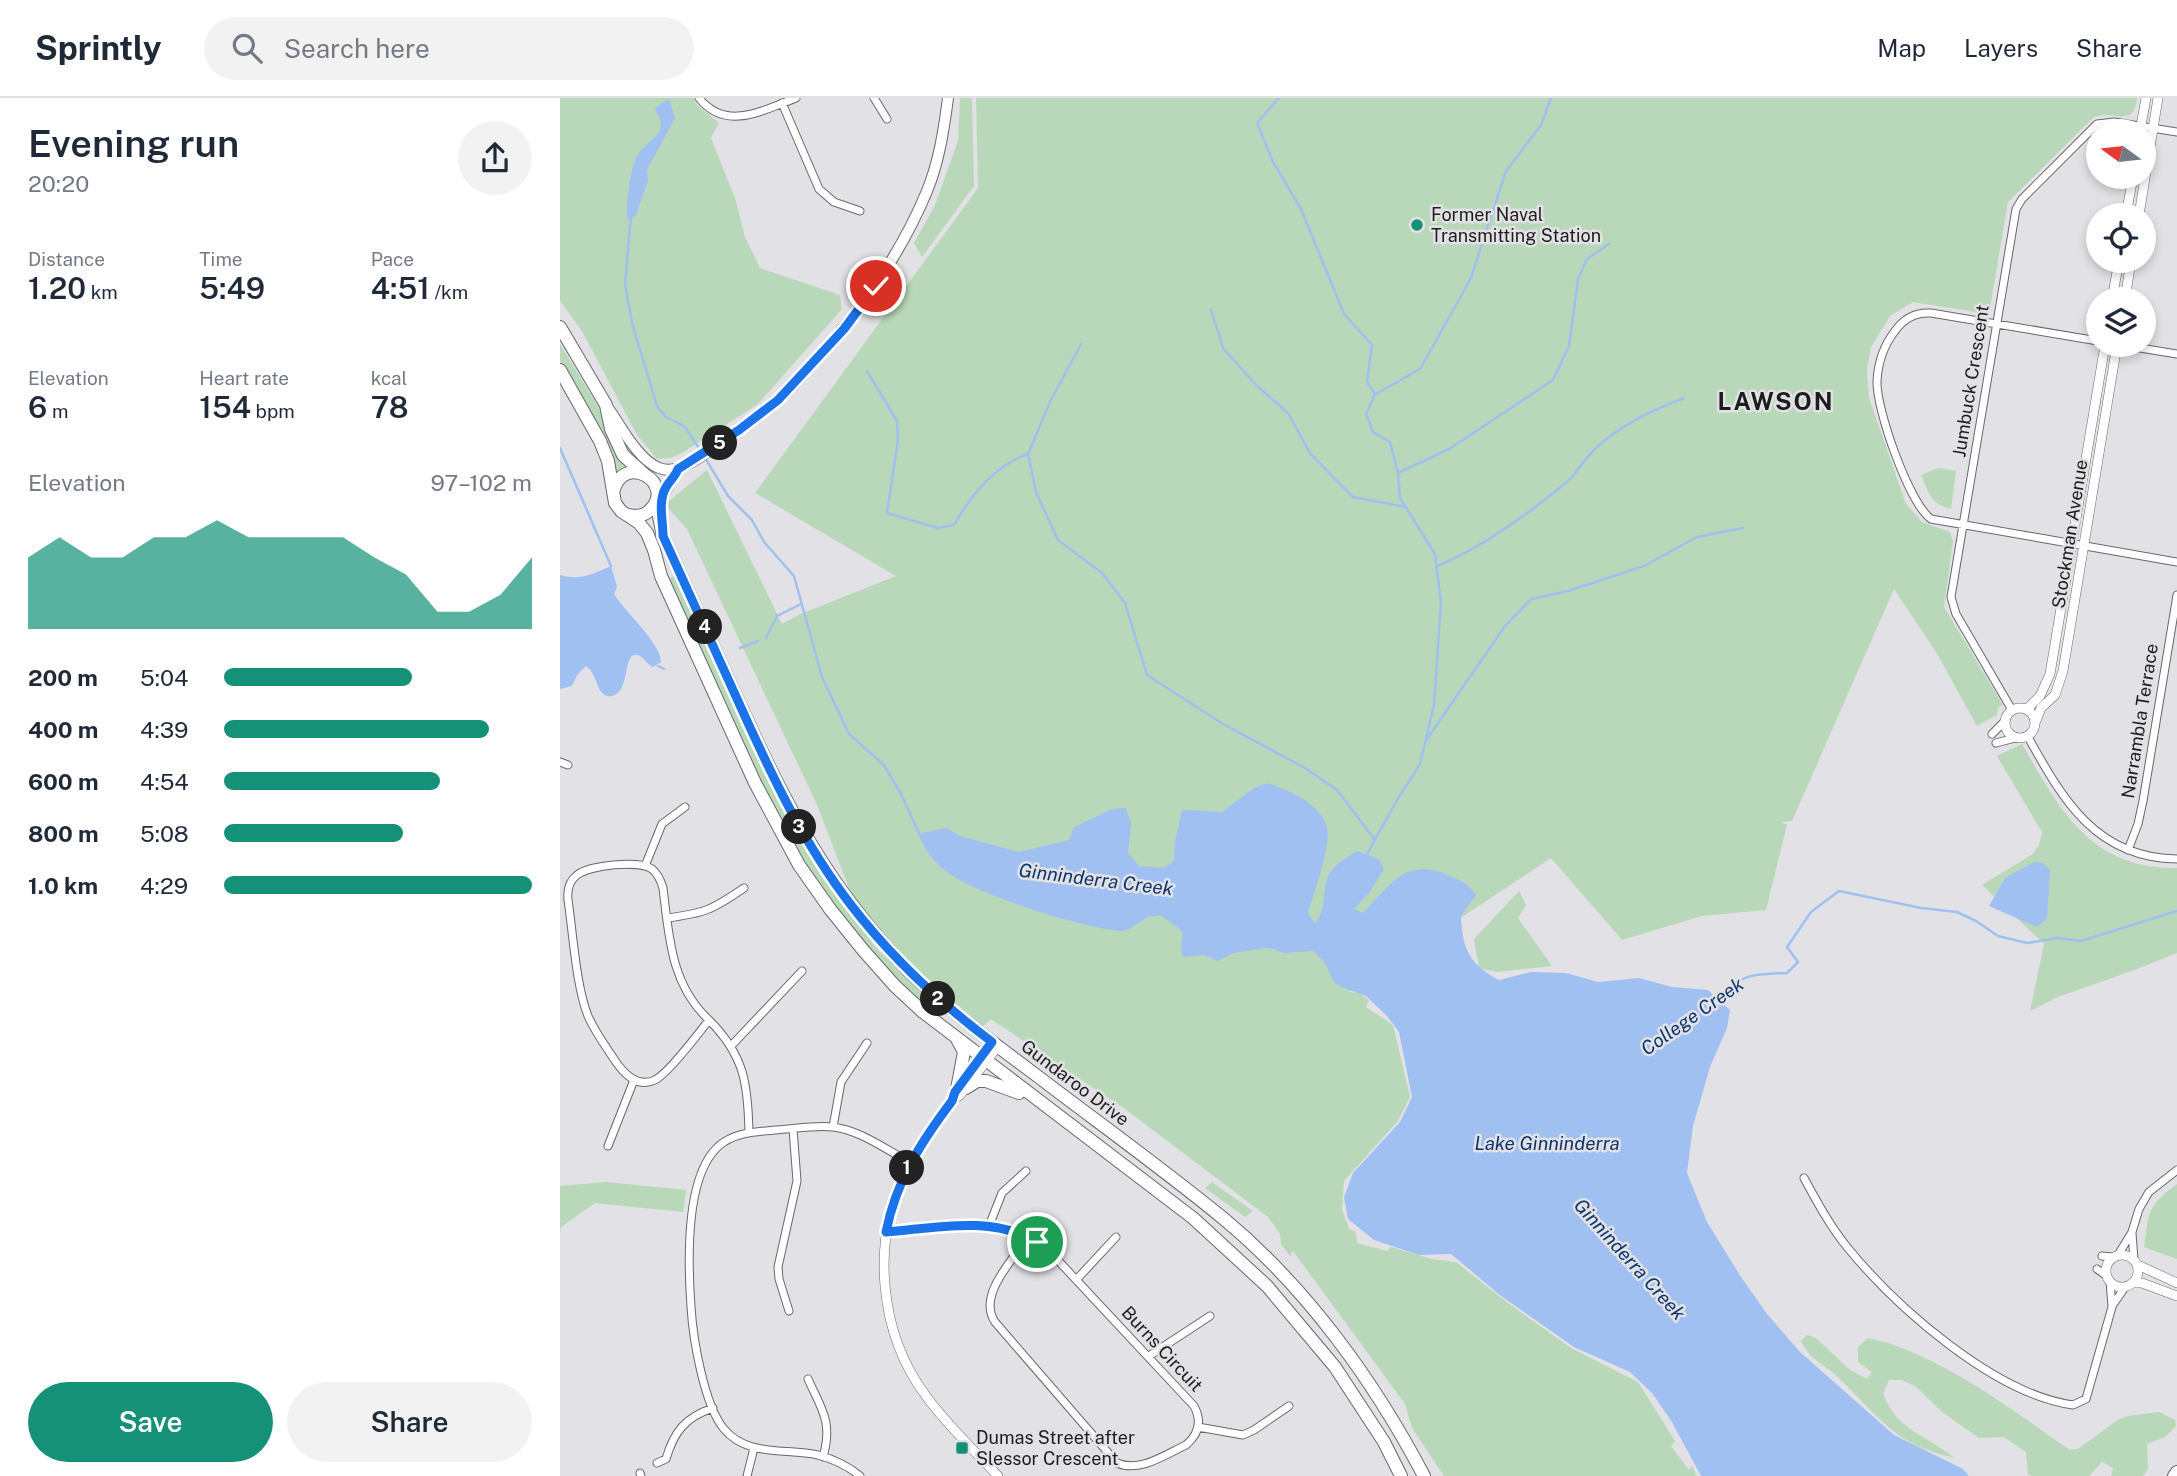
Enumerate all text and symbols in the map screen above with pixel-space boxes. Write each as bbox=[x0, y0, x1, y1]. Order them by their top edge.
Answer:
search box bbox=[204, 17, 694, 80]
text: Sprintly bbox=[35, 29, 162, 67]
icon: search bbox=[228, 29, 266, 67]
text: Search here bbox=[284, 33, 430, 64]
text: Map bbox=[1877, 34, 1926, 62]
text: Layers bbox=[1964, 34, 2038, 62]
text: Share bbox=[2076, 34, 2142, 62]
north arrow bbox=[2086, 119, 2156, 189]
map controls bbox=[2086, 119, 2156, 357]
text: Evening run bbox=[28, 121, 239, 166]
button: share bbox=[458, 121, 532, 195]
text: 20:20 bbox=[28, 170, 89, 197]
button: locate bbox=[2086, 203, 2156, 273]
place label: Former Naval Transmitting Station bbox=[1431, 204, 1601, 246]
marker: Former Naval Transmitting Station bbox=[1409, 217, 1425, 233]
text: Distance bbox=[28, 248, 105, 270]
text: Time bbox=[199, 248, 243, 270]
text: Pace bbox=[371, 248, 414, 270]
pin bbox=[846, 256, 906, 316]
icon: check bbox=[857, 267, 895, 305]
text: 1.20 bbox=[28, 270, 86, 306]
text: 5:49 bbox=[199, 270, 265, 306]
text: 4:51 bbox=[371, 270, 430, 306]
text: km bbox=[86, 281, 118, 303]
text: /km bbox=[430, 281, 468, 303]
button: layers bbox=[2086, 287, 2156, 357]
street label: Jumbuck Crescent bbox=[1948, 303, 1993, 459]
text: Elevation bbox=[28, 367, 109, 389]
text: Heart rate bbox=[199, 367, 289, 389]
text: kcal bbox=[371, 367, 407, 389]
district label: LAWSON bbox=[1717, 387, 1835, 415]
text: 6 bbox=[28, 389, 47, 425]
text: 154 bbox=[199, 389, 251, 425]
text: 78 bbox=[371, 389, 409, 425]
text: m bbox=[47, 400, 68, 422]
text: bpm bbox=[251, 400, 295, 422]
pin: 5 bbox=[702, 426, 738, 460]
text: 5 bbox=[713, 431, 726, 453]
street label: Stockman Avenue bbox=[2047, 458, 2092, 610]
text: Elevation bbox=[28, 469, 126, 496]
text: 97–102 m bbox=[431, 469, 532, 496]
pin: 4 bbox=[688, 610, 722, 644]
text: 4 bbox=[698, 615, 711, 637]
street label: Narrambla Terrace bbox=[2117, 642, 2162, 800]
text: 200 m bbox=[28, 664, 98, 691]
text: 5:04 bbox=[140, 664, 188, 691]
text: 400 m bbox=[28, 716, 98, 743]
text: 4:39 bbox=[140, 716, 188, 743]
text: 600 m bbox=[28, 768, 98, 795]
text: 4:54 bbox=[140, 768, 189, 795]
pin: 3 bbox=[782, 810, 816, 844]
text: 3 bbox=[792, 815, 805, 837]
text: 800 m bbox=[28, 820, 99, 847]
text: 5:08 bbox=[140, 820, 189, 847]
water label: Ginninderra Creek bbox=[1018, 859, 1175, 899]
text: 1.0 km bbox=[28, 872, 98, 899]
text: 4:29 bbox=[140, 872, 188, 899]
water label: College Creek bbox=[1636, 972, 1748, 1059]
pin: 2 bbox=[920, 982, 956, 1016]
text: 2 bbox=[931, 987, 944, 1009]
street label: Gundaroo Drive bbox=[1017, 1035, 1133, 1130]
water label: Lake Ginninderra bbox=[1474, 1132, 1620, 1154]
pin: 1 bbox=[890, 1150, 924, 1186]
text: 1 bbox=[902, 1156, 911, 1178]
water label: Ginninderra Creek bbox=[1570, 1194, 1691, 1325]
pin bbox=[1007, 1212, 1067, 1272]
icon: arrive bbox=[1018, 1223, 1056, 1261]
street label: Burns Circuit bbox=[1118, 1302, 1207, 1396]
button: Save bbox=[28, 1382, 273, 1462]
button: Share bbox=[287, 1382, 532, 1462]
place label: Dumas Street after Slessor Crescent bbox=[976, 1427, 1135, 1469]
marker: Dumas Street after Slessor Crescent bbox=[954, 1440, 970, 1456]

